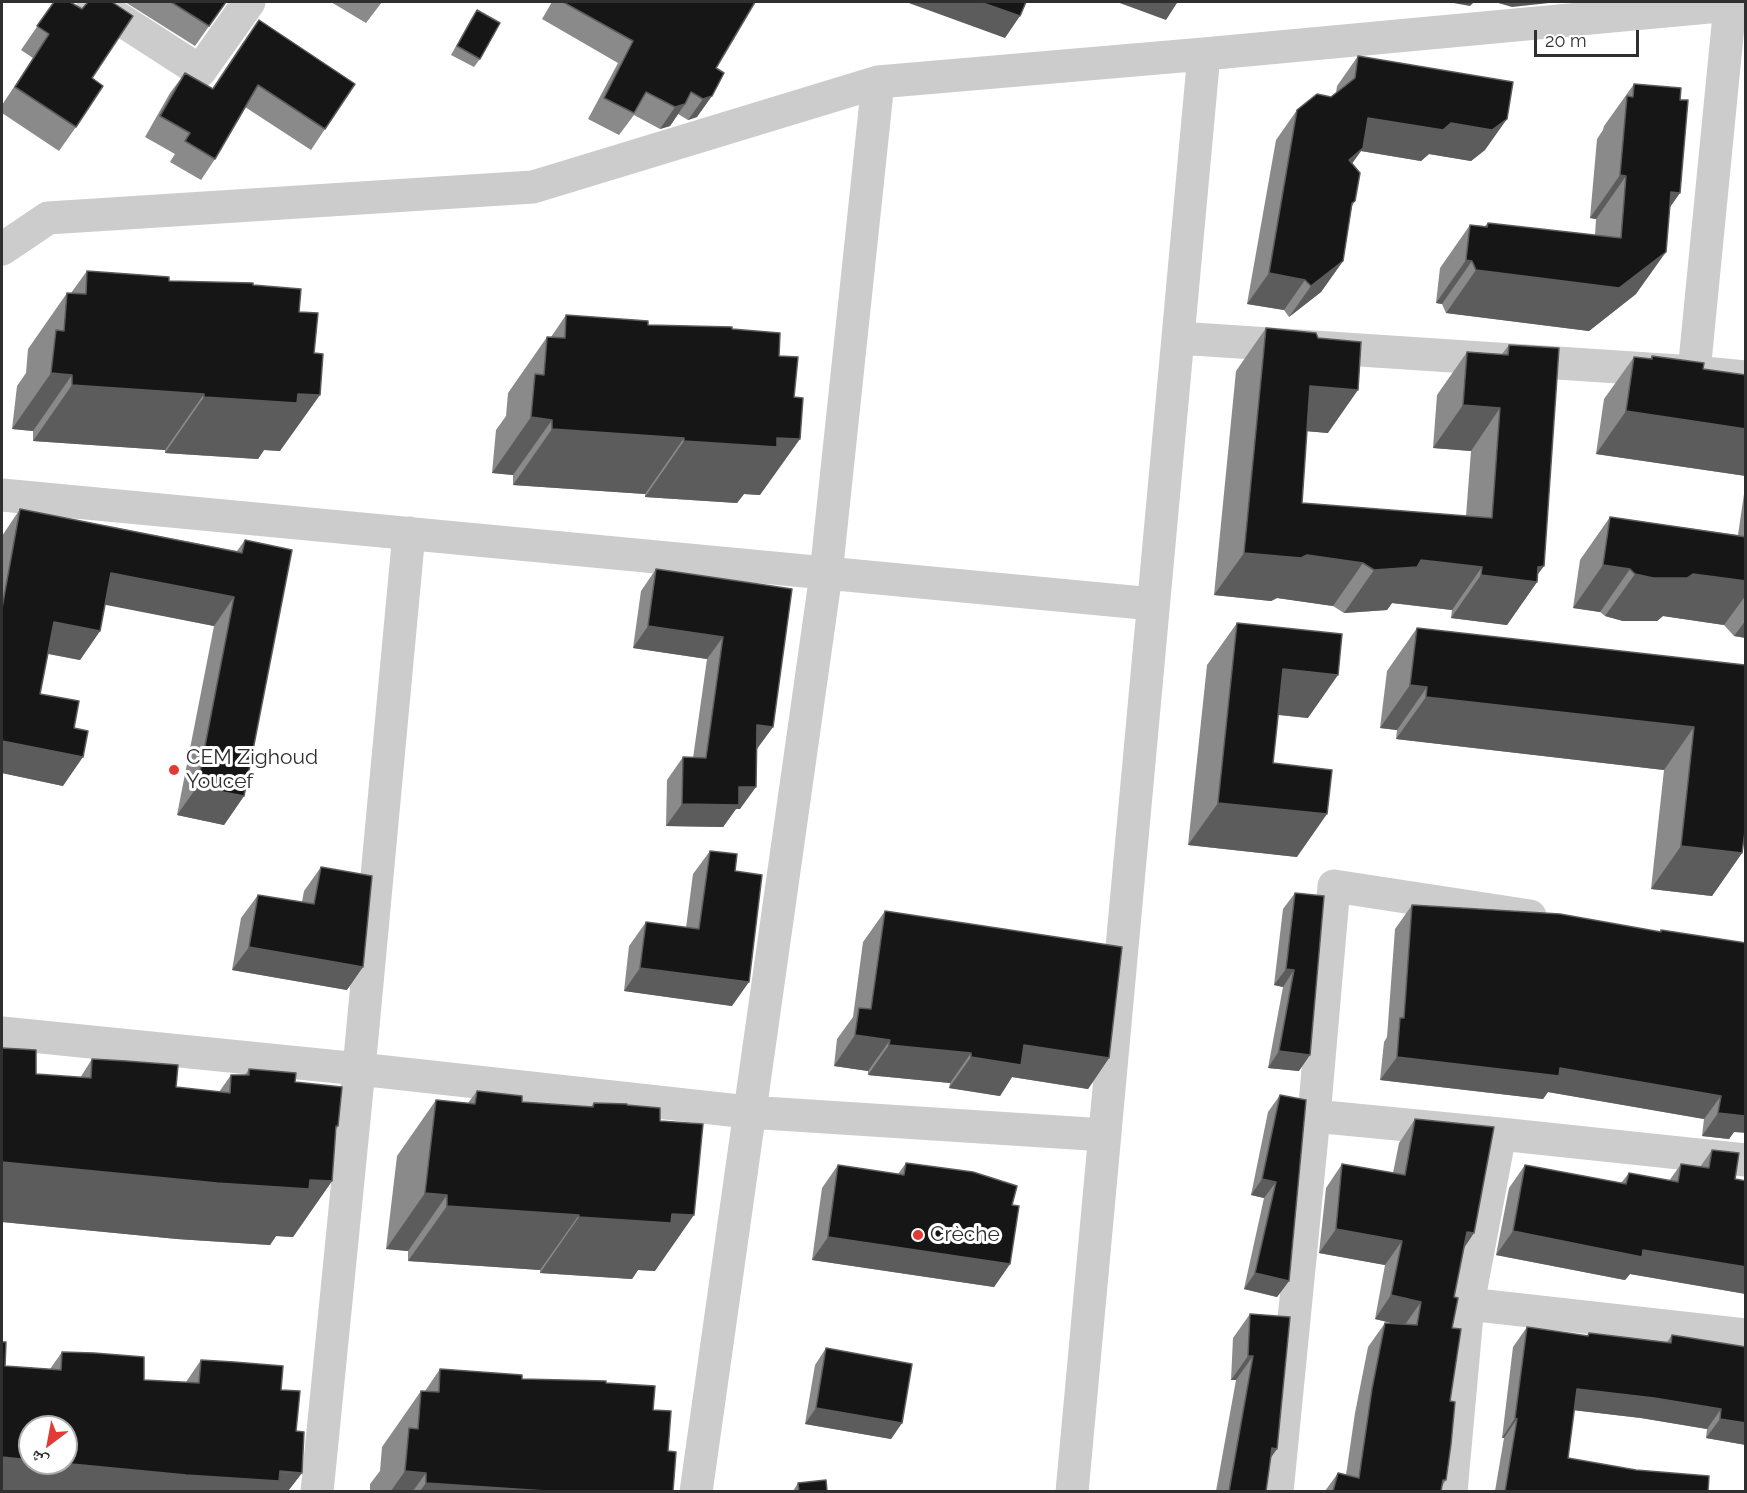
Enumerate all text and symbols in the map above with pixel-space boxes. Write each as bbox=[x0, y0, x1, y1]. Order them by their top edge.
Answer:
scale bar bbox=[1537, 18, 1642, 56]
text: 20 m bbox=[1545, 30, 1587, 51]
place label: CEM Zighoud Youcef bbox=[186, 745, 318, 795]
marker: CEM Zighoud Youcef bbox=[167, 763, 181, 777]
place label: Crèche bbox=[930, 1222, 1000, 1248]
marker: Crèche bbox=[911, 1228, 925, 1242]
north arrow bbox=[18, 1415, 78, 1475]
text: ش bbox=[27, 1446, 51, 1472]

